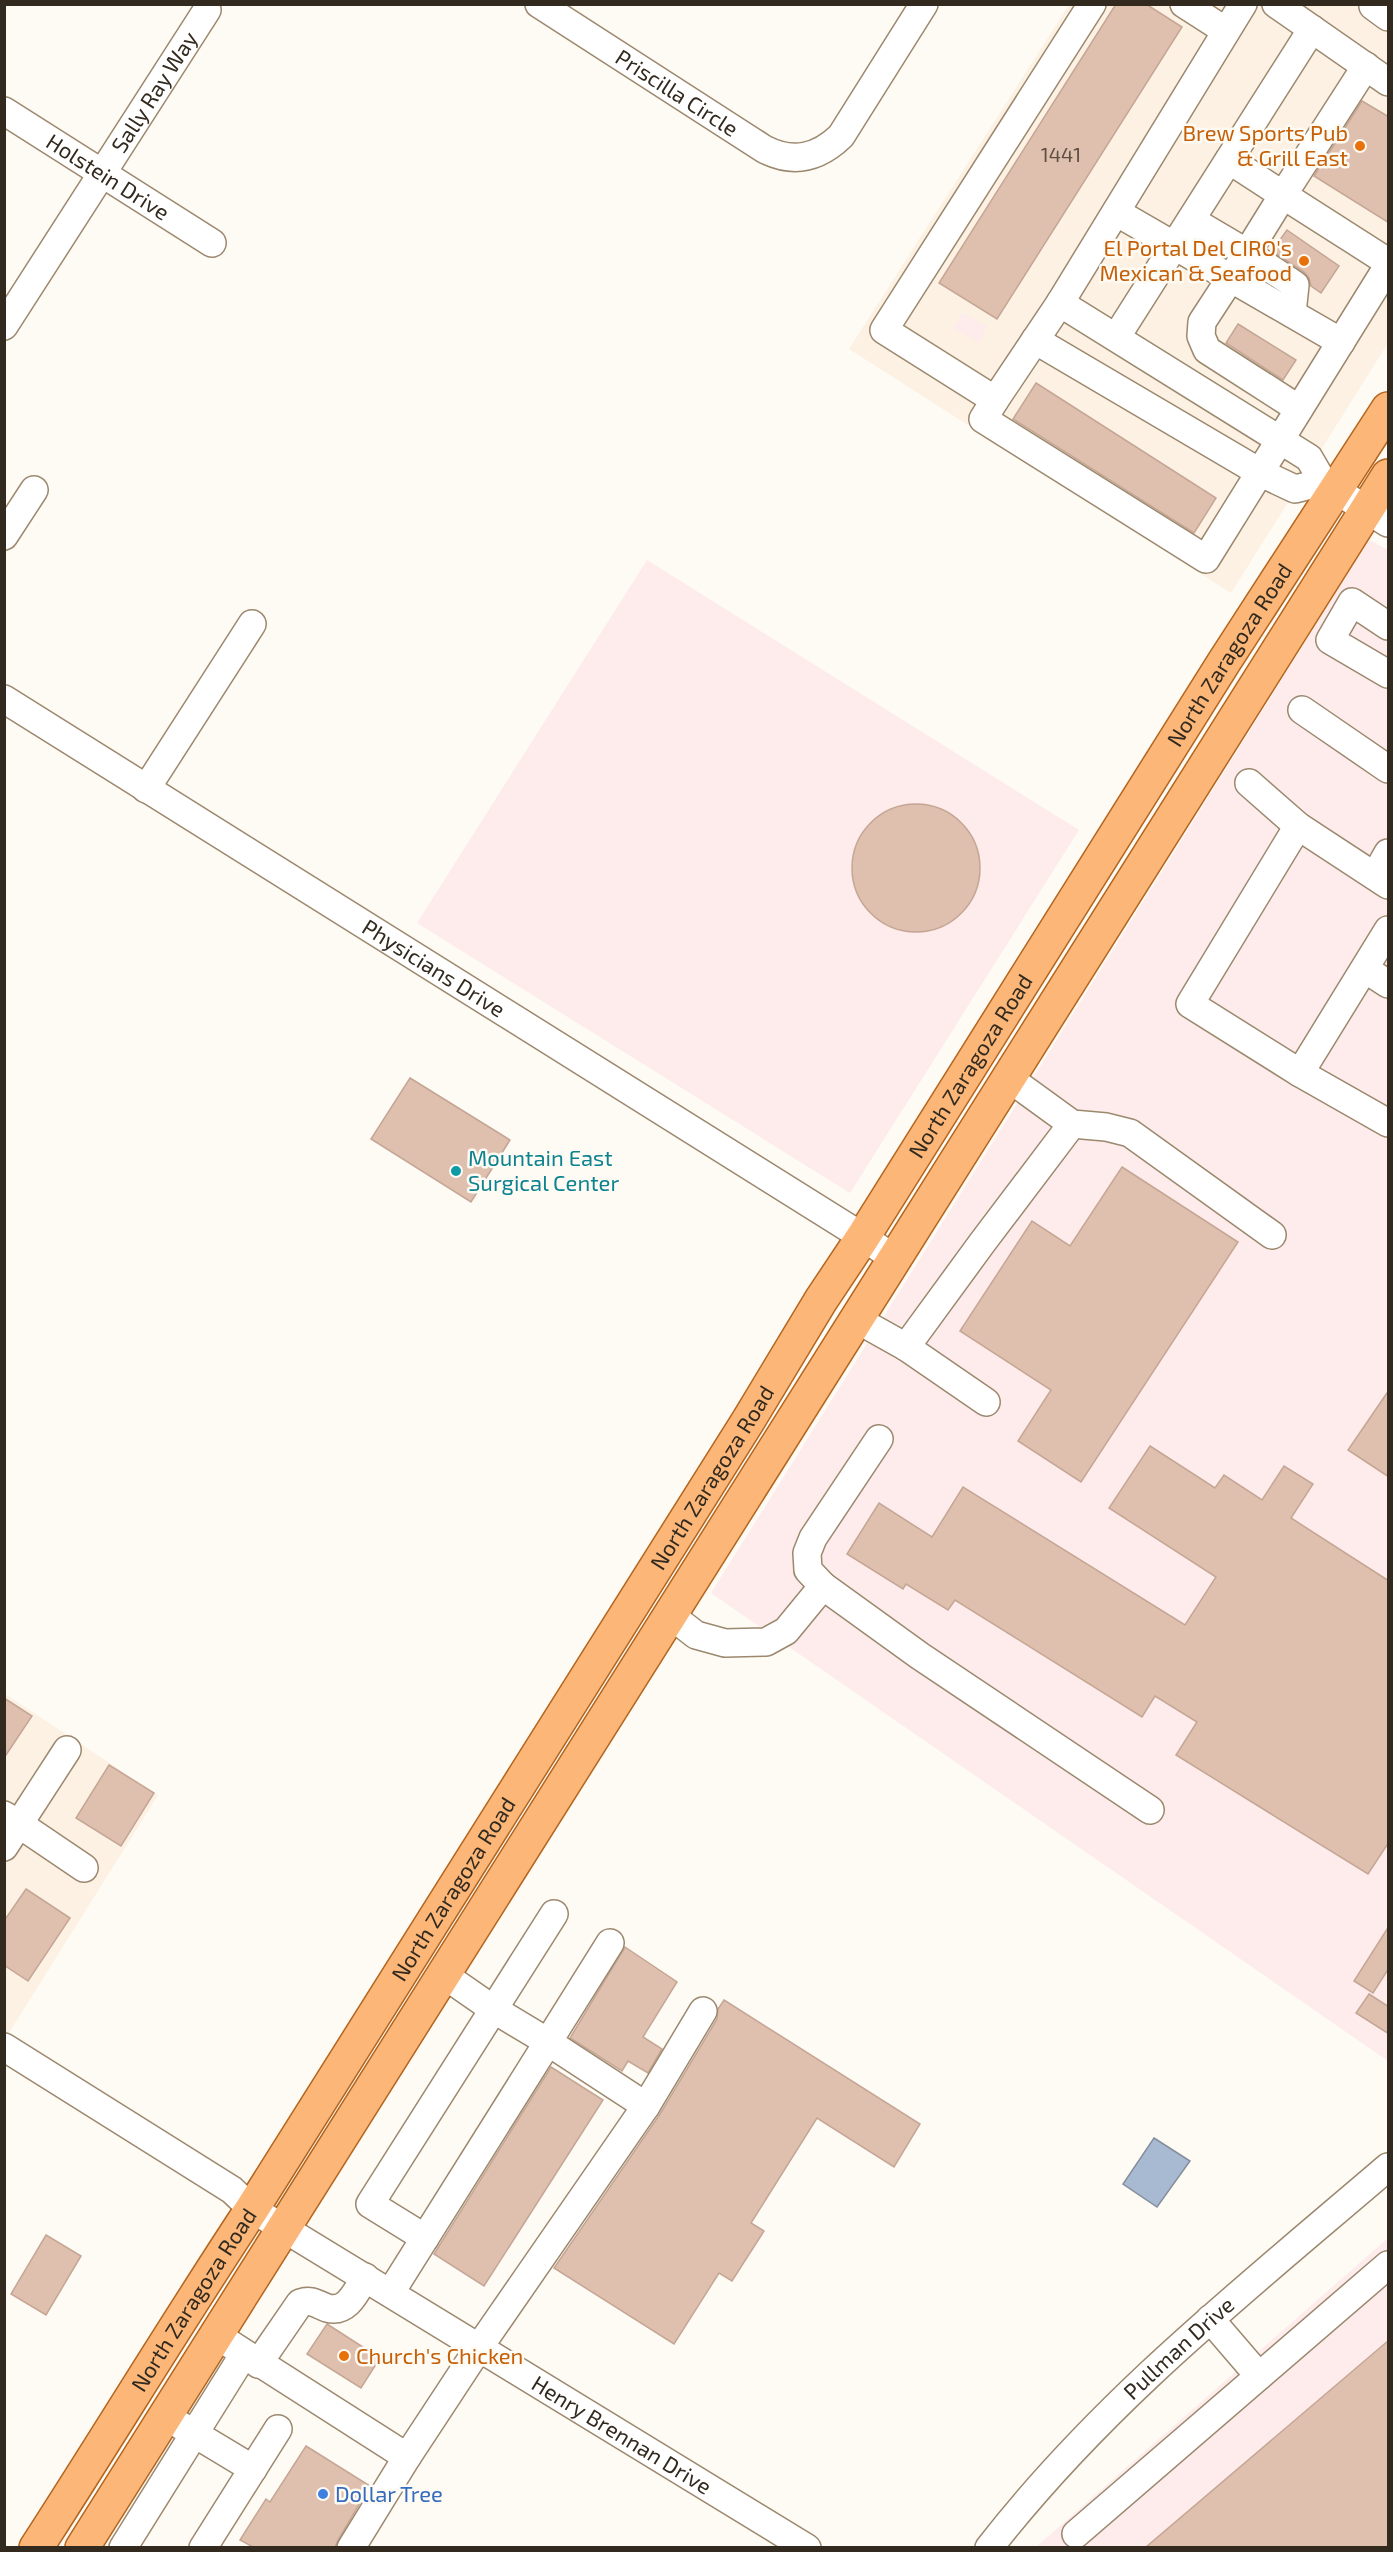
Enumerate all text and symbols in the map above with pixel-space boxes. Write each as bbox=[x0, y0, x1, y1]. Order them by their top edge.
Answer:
street label: Sally Ray Way bbox=[105, 26, 202, 157]
street label: Priscilla Circle bbox=[611, 43, 743, 141]
place label: Brew Sports Pub & Grill East bbox=[1182, 119, 1348, 170]
street label: Holstein Drive bbox=[42, 127, 175, 225]
marker: Brew Sports Pub & Grill East bbox=[1353, 139, 1367, 153]
house number: 1441 bbox=[1041, 142, 1081, 166]
place label: El Portal Del CIRO's Mexican & Seafood bbox=[1099, 234, 1292, 285]
marker: El Portal Del CIRO's Mexican & Seafood bbox=[1297, 254, 1311, 268]
street label: North Zaragoza Road bbox=[1161, 558, 1297, 751]
street label: Physicians Drive bbox=[358, 913, 510, 1022]
street label: North Zaragoza Road bbox=[902, 969, 1037, 1162]
place label: Mountain East Surgical Center bbox=[468, 1144, 619, 1195]
marker: Mountain East Surgical Center bbox=[449, 1164, 463, 1178]
street label: North Zaragoza Road bbox=[644, 1380, 778, 1574]
street label: North Zaragoza Road bbox=[385, 1792, 520, 1985]
street label: North Zaragoza Road bbox=[125, 2203, 261, 2396]
street label: Pullman Drive bbox=[1118, 2291, 1239, 2404]
place label: Church's Chicken bbox=[356, 2342, 523, 2368]
marker: Church's Chicken bbox=[337, 2349, 351, 2363]
street label: Henry Brennan Drive bbox=[528, 2369, 717, 2499]
place label: Dollar Tree bbox=[335, 2480, 443, 2506]
marker: Dollar Tree bbox=[316, 2487, 330, 2501]

